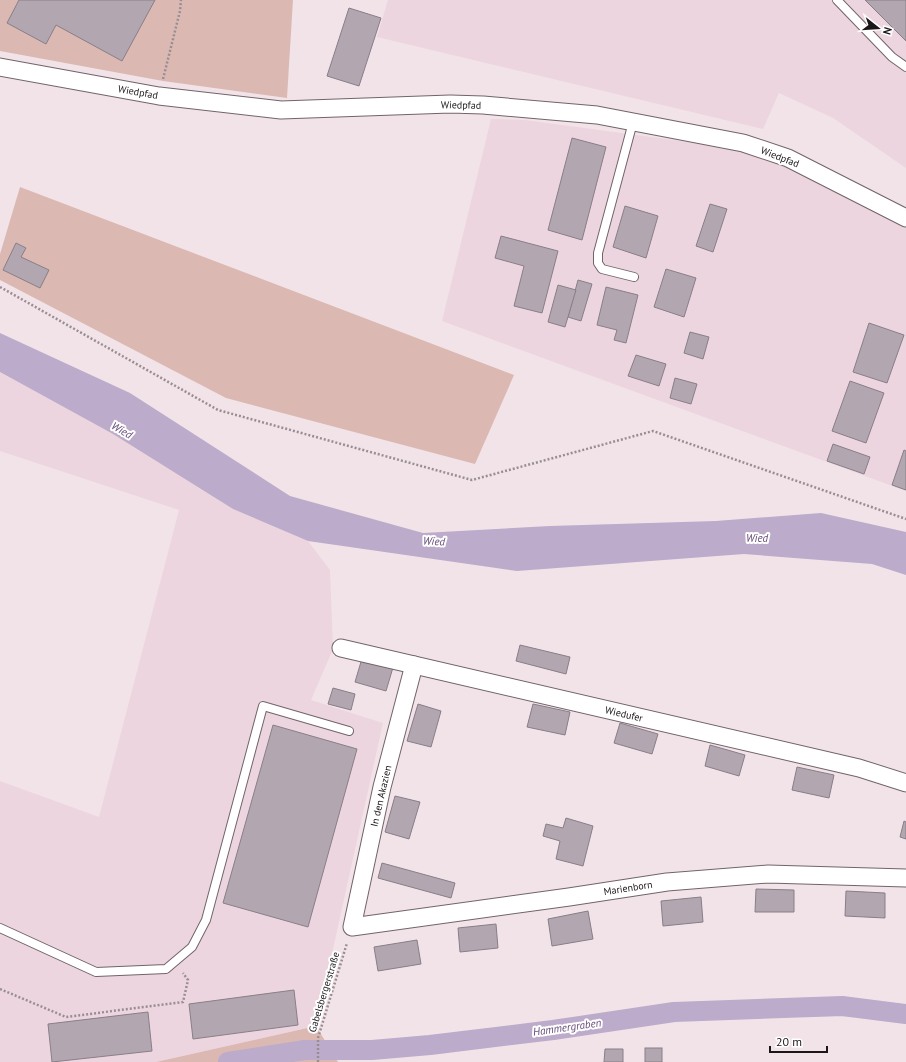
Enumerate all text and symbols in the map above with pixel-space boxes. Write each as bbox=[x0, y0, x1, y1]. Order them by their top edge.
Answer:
north arrow bbox=[858, 8, 898, 48]
text: N bbox=[880, 25, 895, 36]
street label: Wiedpfad bbox=[117, 82, 159, 102]
street label: Wiedpfad bbox=[441, 98, 481, 112]
street label: Wiedpfad bbox=[759, 144, 801, 170]
water label: Wied bbox=[109, 418, 135, 442]
water label: Wied bbox=[746, 531, 769, 545]
water label: Wied bbox=[423, 533, 446, 549]
street label: Wiedufer bbox=[604, 703, 645, 725]
street label: In den Akazien bbox=[368, 764, 394, 828]
street label: Marienborn bbox=[603, 878, 653, 898]
street label: Gabelsbergerstraße bbox=[306, 950, 342, 1034]
water label: Hammergraben bbox=[532, 1015, 602, 1039]
scale bar bbox=[770, 1028, 827, 1054]
text: 20 m bbox=[776, 1034, 802, 1049]

